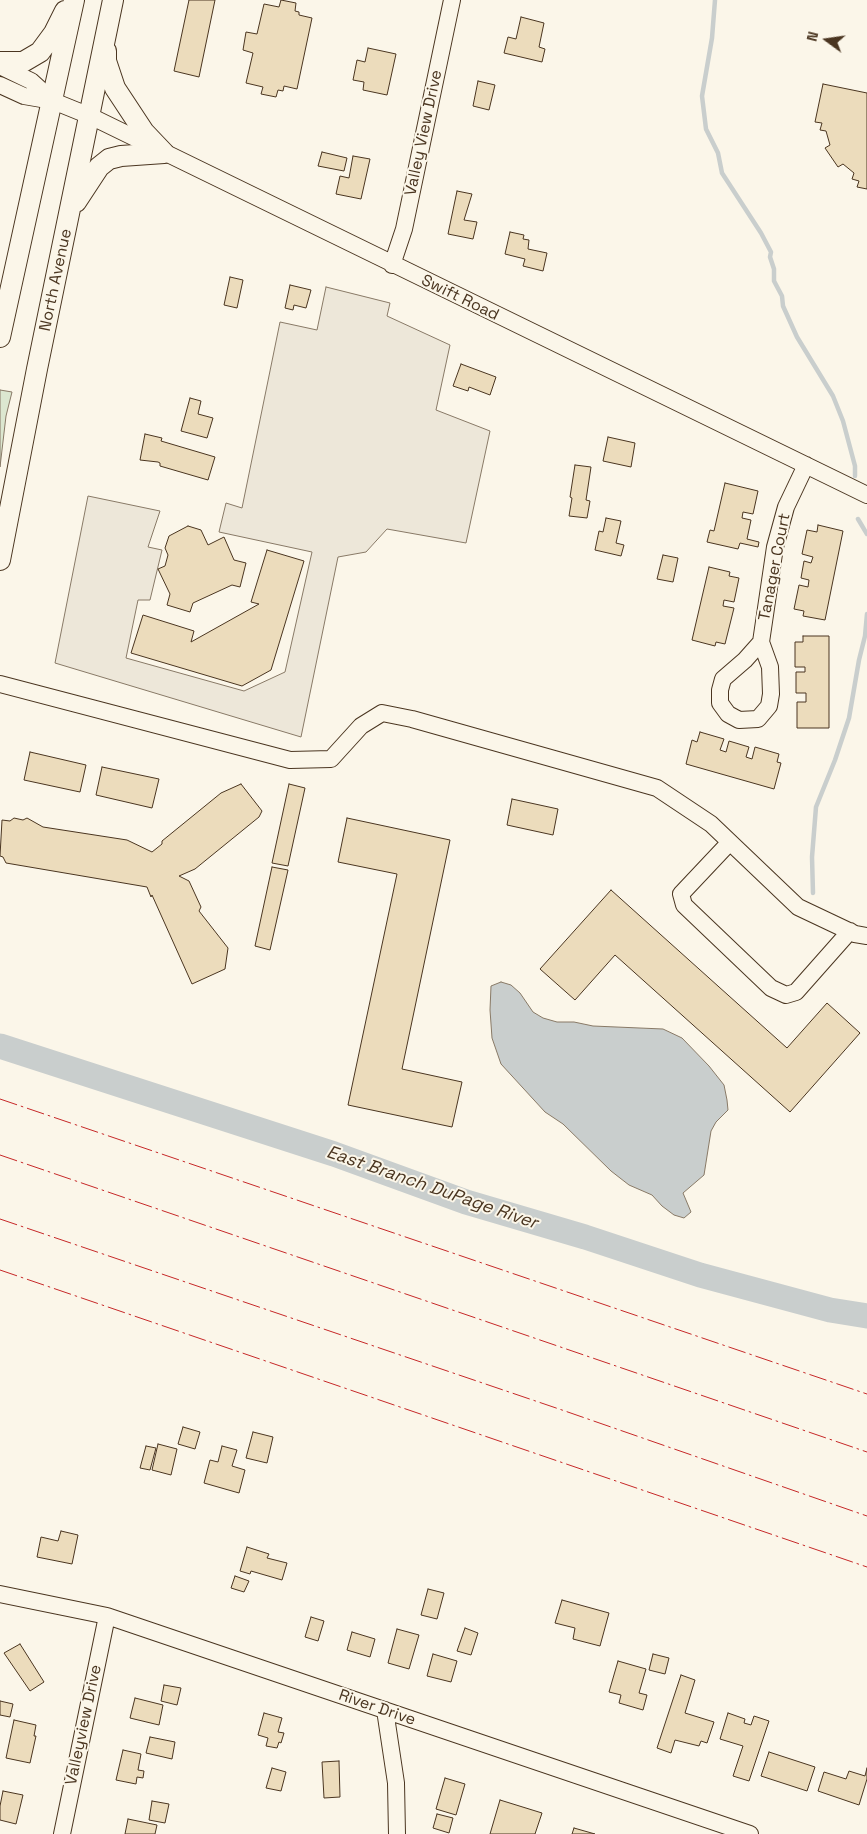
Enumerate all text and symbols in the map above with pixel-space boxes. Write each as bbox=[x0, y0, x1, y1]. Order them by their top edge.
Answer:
north arrow bbox=[802, 15, 852, 65]
text: N bbox=[803, 30, 822, 43]
street label: Valley View Drive bbox=[401, 68, 447, 198]
street label: North Avenue bbox=[36, 227, 76, 333]
street label: Swift Road bbox=[418, 271, 502, 325]
street label: Tanager Court bbox=[755, 512, 795, 622]
water label: East Branch DuPage River bbox=[324, 1142, 540, 1234]
street label: Valleyview Drive bbox=[62, 1663, 106, 1787]
street label: River Drive bbox=[336, 1686, 418, 1730]

